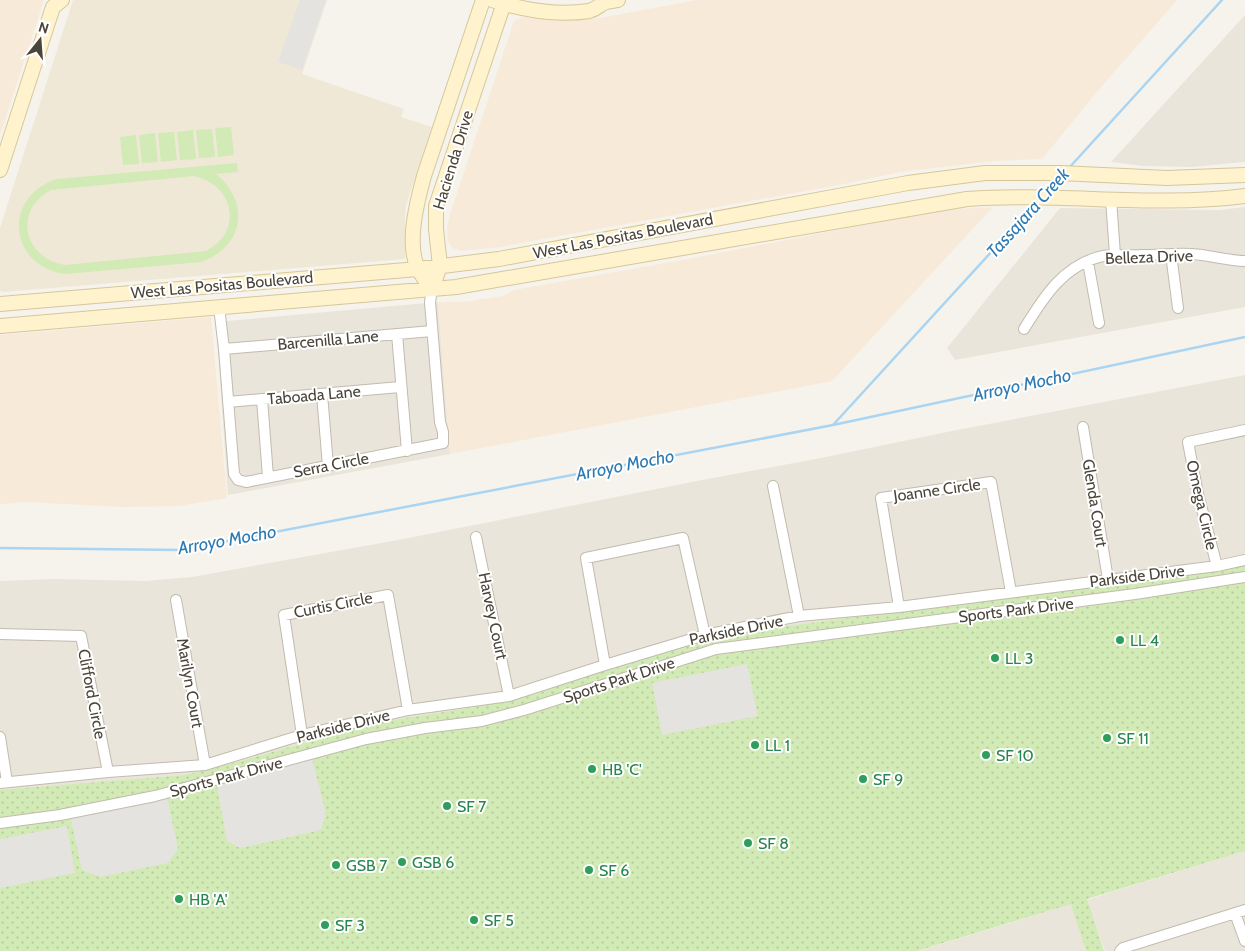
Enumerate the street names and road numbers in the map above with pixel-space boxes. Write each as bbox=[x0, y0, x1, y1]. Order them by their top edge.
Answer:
street label: Hacienda Drive bbox=[429, 108, 477, 212]
street label: West Las Positas Boulevard bbox=[531, 209, 715, 263]
street label: Belleza Drive bbox=[1105, 246, 1193, 268]
street label: West Las Positas Boulevard bbox=[130, 268, 314, 302]
street label: Barcenilla Lane bbox=[277, 326, 379, 354]
street label: Taboada Lane bbox=[267, 381, 361, 409]
street label: Serra Circle bbox=[292, 448, 370, 482]
street label: Glenda Court bbox=[1079, 458, 1111, 549]
street label: Omega Circle bbox=[1182, 458, 1222, 552]
street label: Joanne Circle bbox=[891, 474, 982, 506]
street label: Parkside Drive bbox=[1088, 561, 1186, 591]
street label: Harvey Court bbox=[474, 571, 512, 662]
street label: Curtis Circle bbox=[292, 588, 374, 622]
street label: Sports Park Drive bbox=[957, 594, 1075, 626]
street label: Parkside Drive bbox=[687, 611, 785, 649]
street label: Marilyn Court bbox=[173, 637, 207, 730]
street label: Clifford Circle bbox=[74, 647, 110, 741]
street label: Sports Park Drive bbox=[561, 653, 677, 707]
street label: Parkside Drive bbox=[294, 705, 392, 747]
street label: Sports Park Drive bbox=[168, 753, 284, 801]

